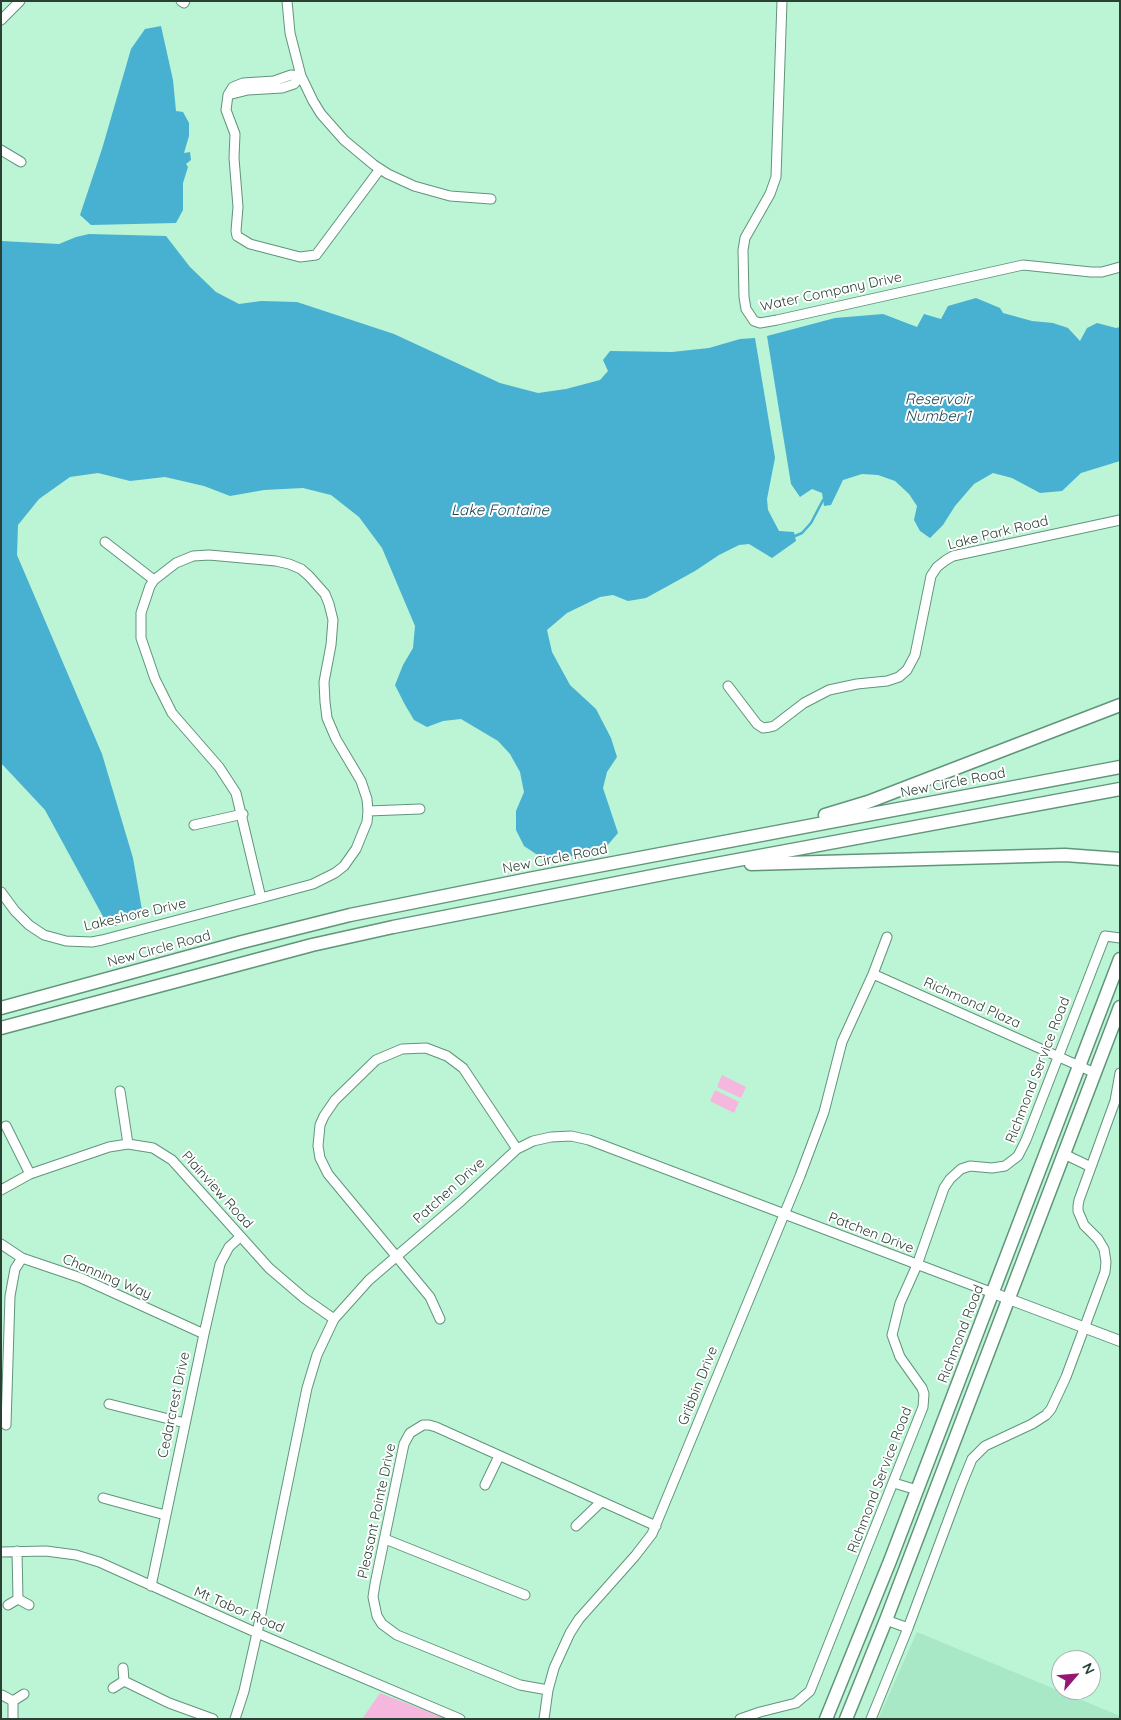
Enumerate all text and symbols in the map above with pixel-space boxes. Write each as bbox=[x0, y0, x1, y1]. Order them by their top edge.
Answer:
street label: Water Company Drive bbox=[759, 269, 903, 315]
water label: Reservoir Number 1 bbox=[905, 390, 971, 425]
water label: Lake Fontaine bbox=[451, 501, 549, 519]
street label: Lake Park Road bbox=[946, 512, 1050, 554]
street label: New Circle Road bbox=[899, 765, 1007, 801]
street label: New Circle Road bbox=[501, 841, 609, 877]
street label: Lakeshore Drive bbox=[82, 895, 188, 935]
street label: New Circle Road bbox=[105, 927, 213, 971]
street label: Richmond Plaza bbox=[921, 974, 1023, 1032]
street label: Richmond Service Road bbox=[1002, 995, 1074, 1145]
street label: Plainview Road bbox=[178, 1148, 256, 1232]
street label: Patchen Drive bbox=[410, 1155, 488, 1227]
street label: Patchen Drive bbox=[826, 1209, 916, 1257]
street label: Channing Way bbox=[60, 1251, 154, 1303]
street label: Richmond Road bbox=[935, 1282, 987, 1386]
street label: Gribbin Drive bbox=[675, 1344, 721, 1428]
street label: Cedarcrest Drive bbox=[155, 1350, 193, 1460]
street label: Richmond Service Road bbox=[844, 1405, 916, 1555]
street label: Pleasant Pointe Drive bbox=[354, 1442, 400, 1580]
street label: Mt Tabor Road bbox=[191, 1583, 287, 1637]
north arrow bbox=[1051, 1650, 1101, 1700]
text: N bbox=[1078, 1660, 1099, 1677]

